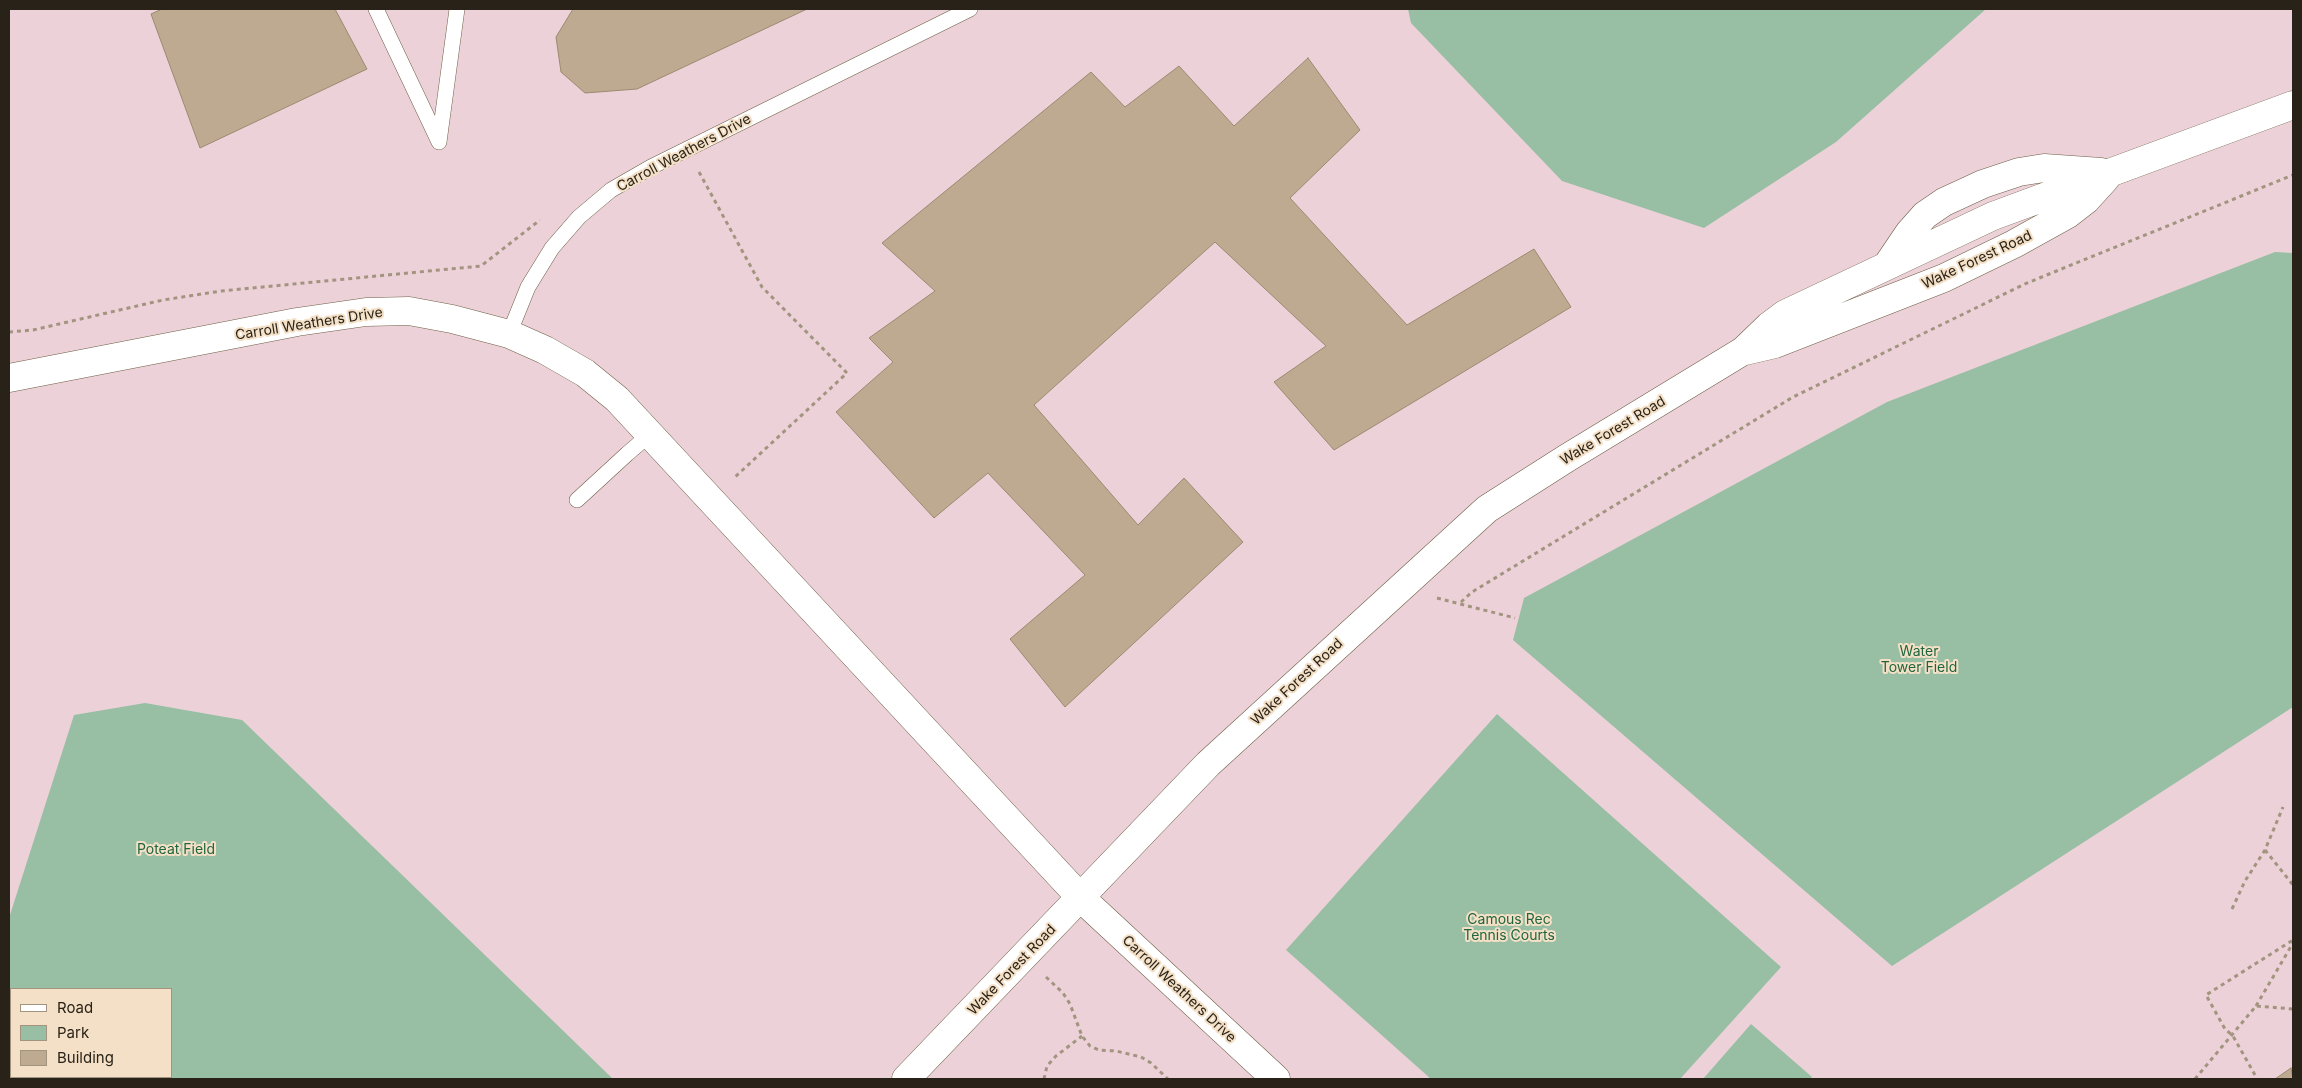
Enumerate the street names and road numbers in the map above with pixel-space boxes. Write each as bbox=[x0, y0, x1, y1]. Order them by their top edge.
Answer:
street label: Carroll Weathers Drive bbox=[614, 111, 754, 195]
street label: Wake Forest Road bbox=[1919, 227, 2035, 293]
street label: Carroll Weathers Drive bbox=[234, 304, 384, 344]
street label: Wake Forest Road bbox=[1558, 393, 1668, 469]
street label: Wake Forest Road bbox=[1248, 635, 1346, 729]
street label: Wake Forest Road bbox=[964, 921, 1060, 1019]
street label: Carroll Weathers Drive bbox=[1119, 932, 1239, 1046]

